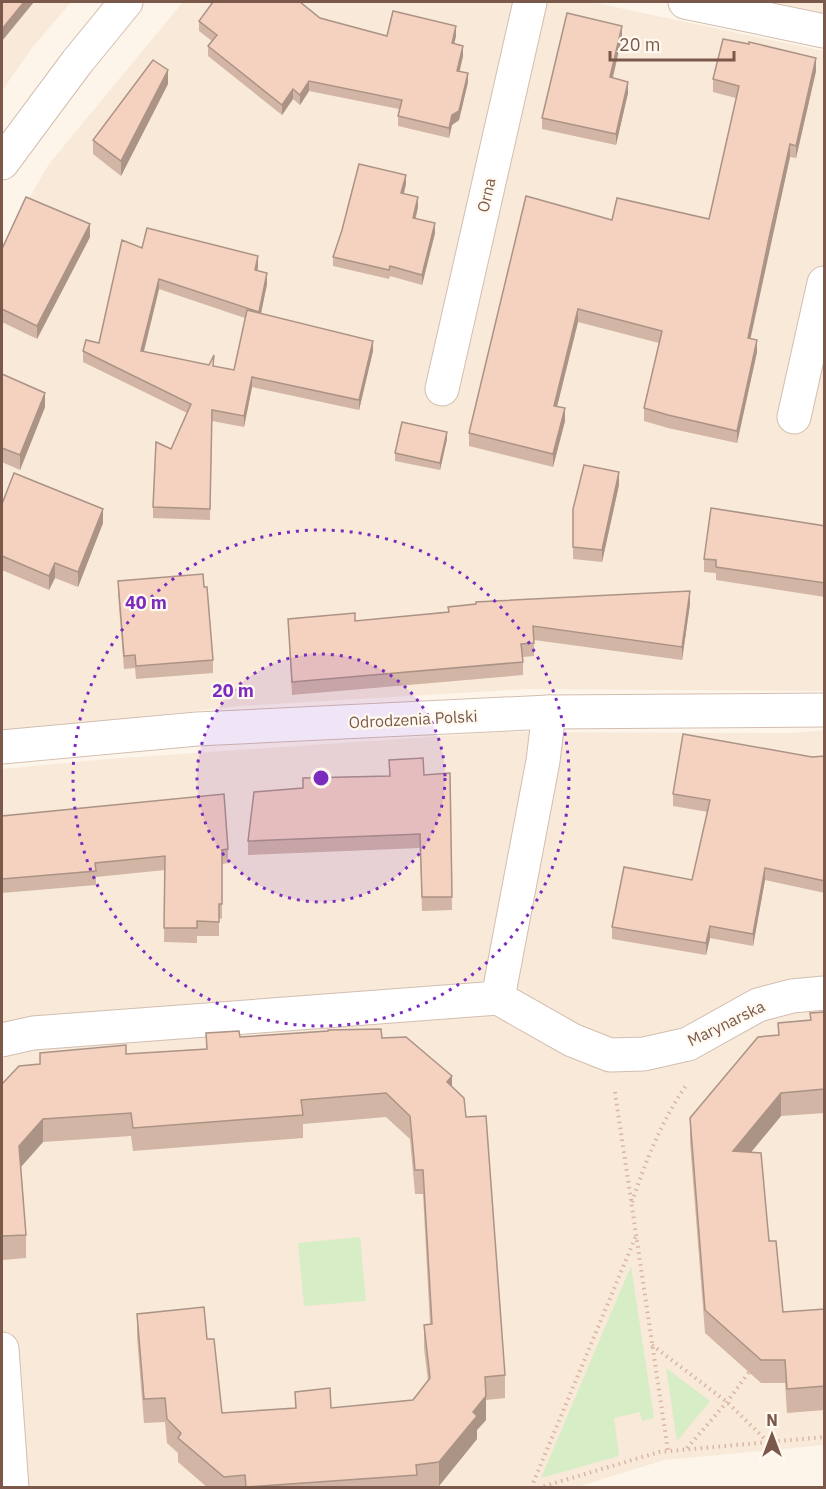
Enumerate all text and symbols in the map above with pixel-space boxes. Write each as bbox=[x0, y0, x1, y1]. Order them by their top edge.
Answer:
scale bar bbox=[610, 24, 734, 62]
text: 20 m bbox=[619, 33, 661, 56]
street label: Orna bbox=[472, 175, 500, 214]
text: 40 m bbox=[125, 591, 167, 614]
text: 20 m bbox=[212, 679, 254, 702]
street label: Odrodzenia Polski bbox=[348, 706, 478, 732]
centre of rings bbox=[311, 768, 331, 788]
street label: Marynarska bbox=[684, 995, 768, 1050]
north arrow bbox=[742, 1405, 802, 1465]
text: N bbox=[766, 1410, 778, 1430]

